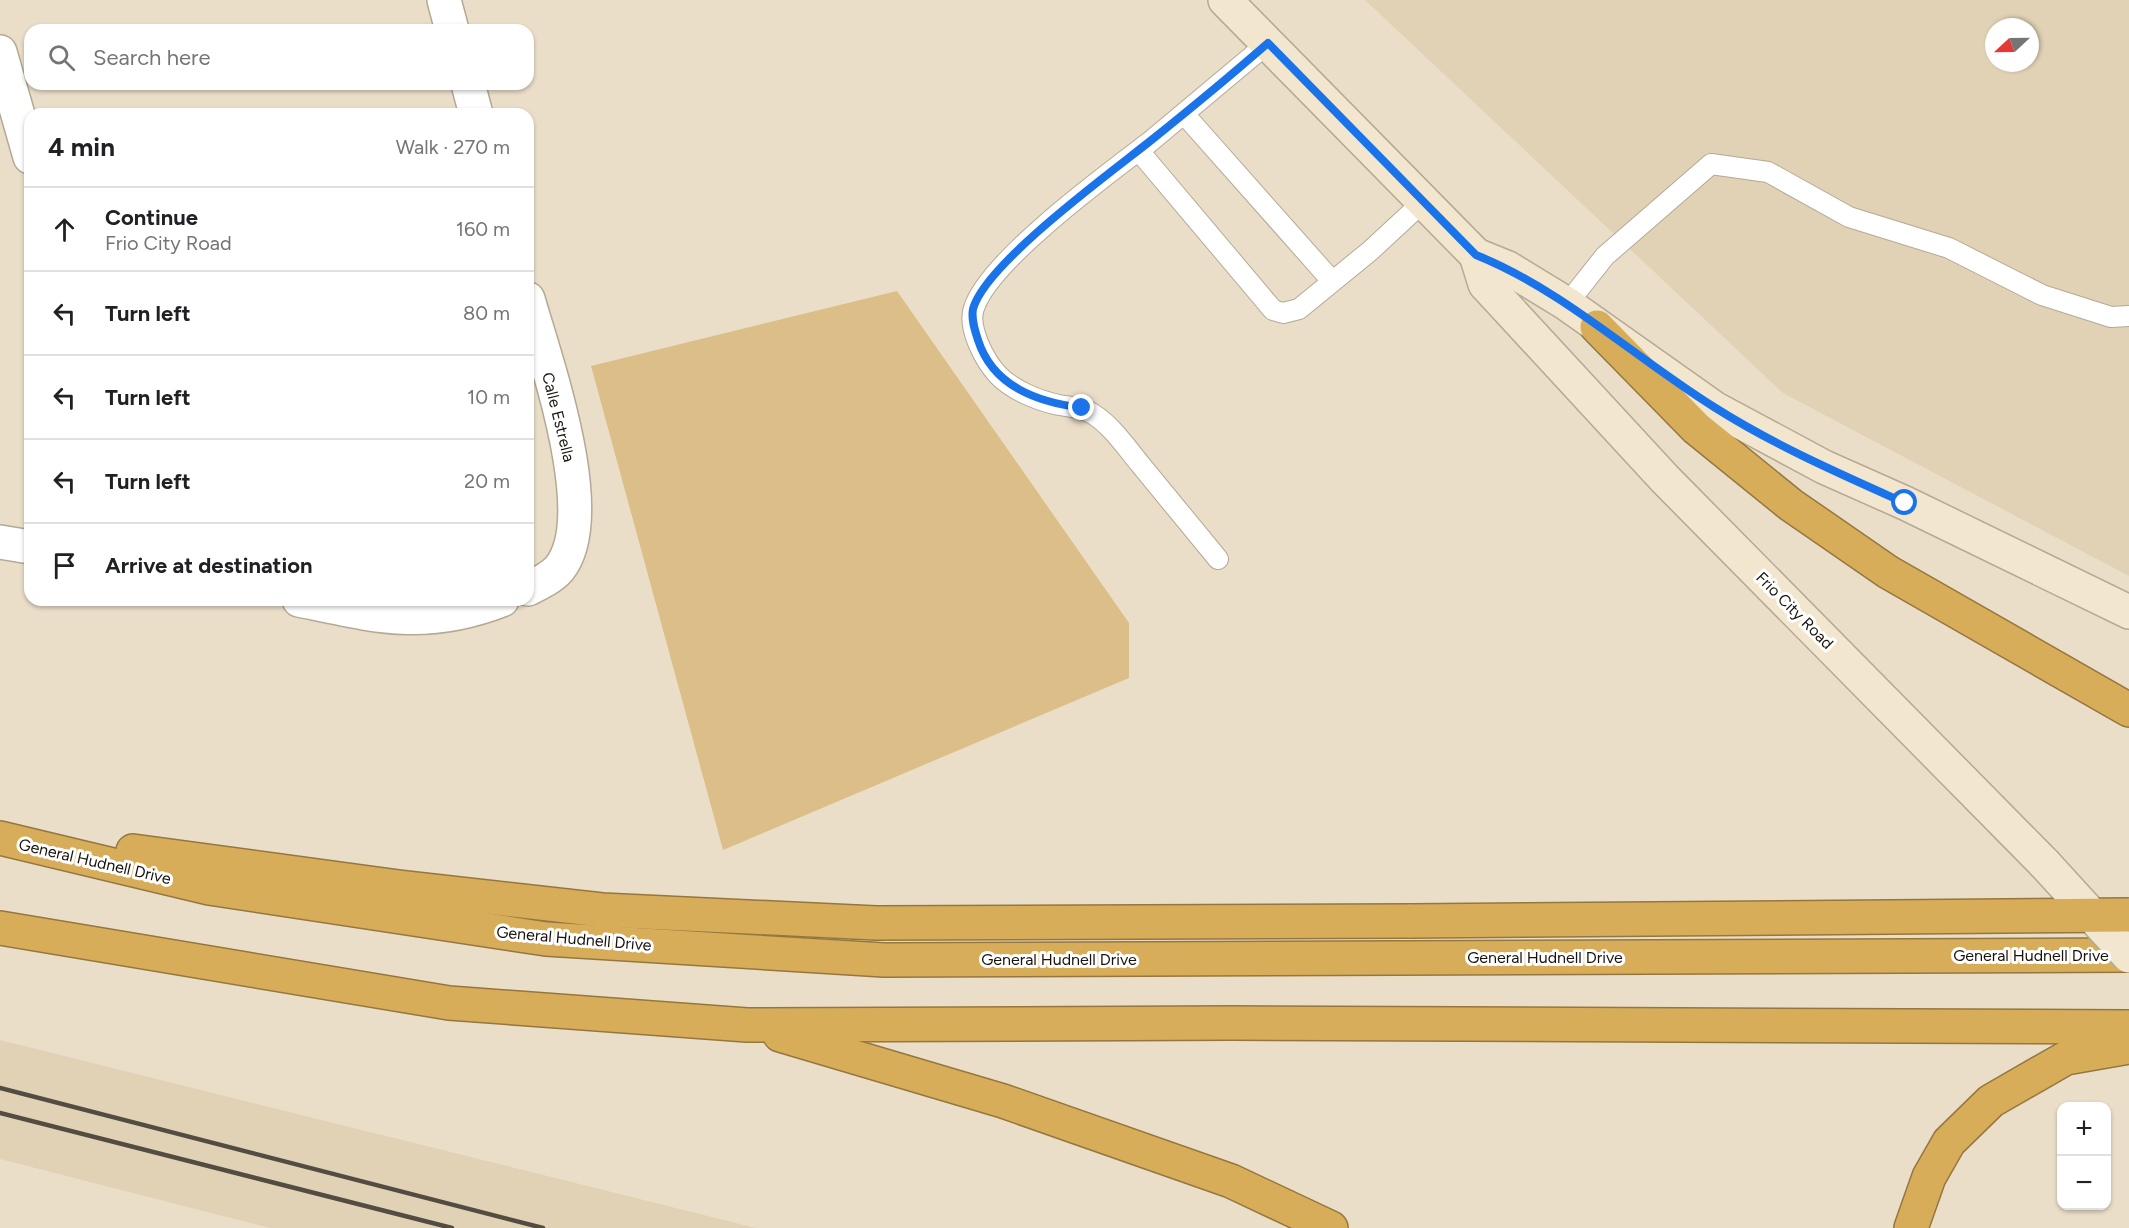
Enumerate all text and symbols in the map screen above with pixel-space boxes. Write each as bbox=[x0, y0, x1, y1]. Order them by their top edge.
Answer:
north arrow bbox=[1985, 18, 2039, 72]
search box bbox=[24, 24, 534, 90]
icon: search bbox=[45, 41, 78, 74]
text: Search here bbox=[93, 44, 211, 71]
text: 4 min bbox=[48, 131, 115, 163]
text: Walk · 270 m bbox=[396, 135, 510, 159]
text: Continue bbox=[105, 204, 198, 231]
icon: ahead bbox=[48, 213, 81, 246]
text: 160 m bbox=[456, 217, 510, 241]
text: Frio City Road bbox=[105, 231, 232, 255]
icon: left bbox=[48, 297, 81, 330]
text: Turn left bbox=[105, 300, 191, 327]
text: 80 m bbox=[463, 301, 510, 325]
street label: Calle Estrella bbox=[538, 370, 579, 464]
icon: left bbox=[48, 381, 81, 414]
text: Turn left bbox=[105, 384, 191, 411]
text: 10 m bbox=[467, 385, 510, 409]
route end bbox=[1068, 394, 1094, 420]
icon: left bbox=[48, 465, 81, 498]
text: Turn left bbox=[105, 468, 191, 495]
text: 20 m bbox=[464, 469, 510, 493]
route start bbox=[1891, 489, 1917, 515]
icon: arrive bbox=[48, 549, 81, 582]
text: Arrive at destination bbox=[105, 552, 313, 579]
street label: Frio City Road bbox=[1752, 568, 1837, 653]
street label: General Hudnell Drive bbox=[17, 835, 173, 888]
street label: General Hudnell Drive bbox=[496, 922, 653, 955]
street label: General Hudnell Drive bbox=[1953, 946, 2109, 965]
street label: General Hudnell Drive bbox=[1467, 948, 1623, 967]
street label: General Hudnell Drive bbox=[981, 950, 1137, 969]
map controls bbox=[2057, 1102, 2111, 1210]
button: + bbox=[2057, 1102, 2111, 1156]
button: − bbox=[2057, 1156, 2111, 1210]

